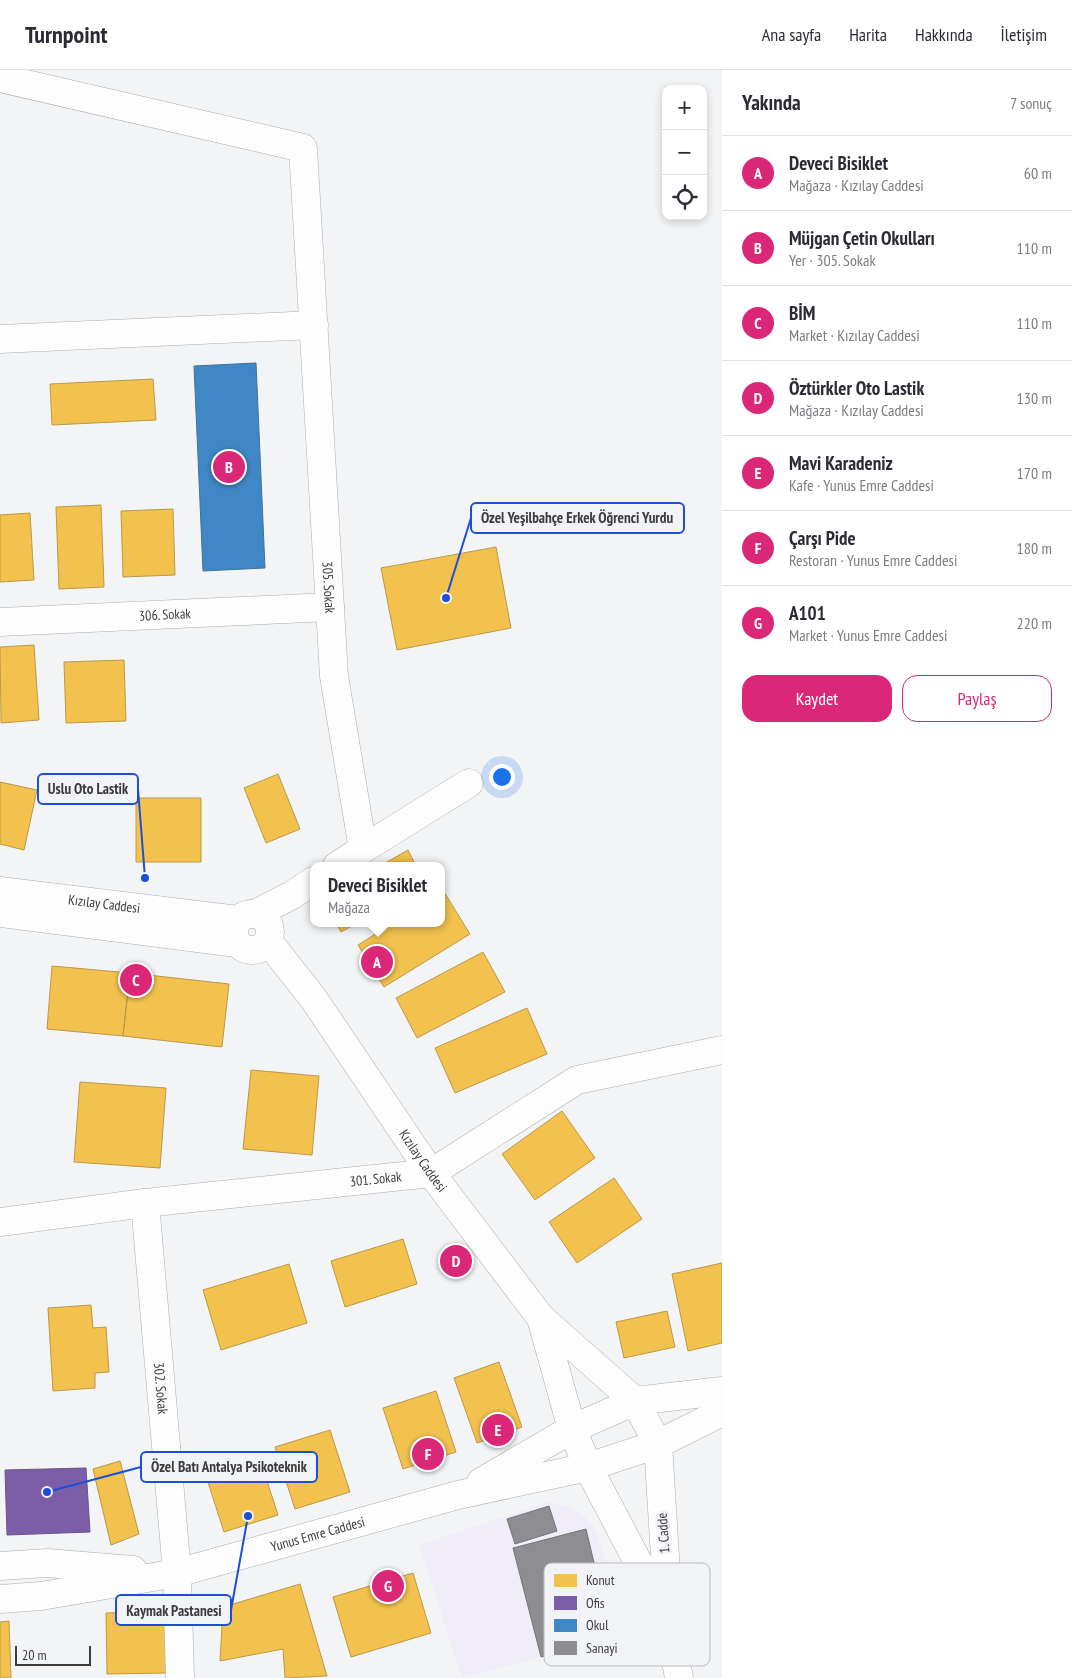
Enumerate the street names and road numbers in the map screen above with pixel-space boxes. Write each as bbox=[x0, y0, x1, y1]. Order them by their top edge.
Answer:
street label: 305. Sokak bbox=[318, 561, 339, 614]
street label: 306. Sokak bbox=[138, 604, 192, 625]
street label: Kızılay Caddesi bbox=[67, 890, 141, 917]
street label: Kızılay Caddesi bbox=[395, 1126, 451, 1196]
street label: 301. Sokak bbox=[349, 1167, 403, 1190]
street label: 302. Sokak bbox=[150, 1362, 172, 1416]
street label: Yunus Emre Caddesi bbox=[269, 1512, 367, 1556]
street label: 1. Cadde bbox=[653, 1512, 673, 1554]

